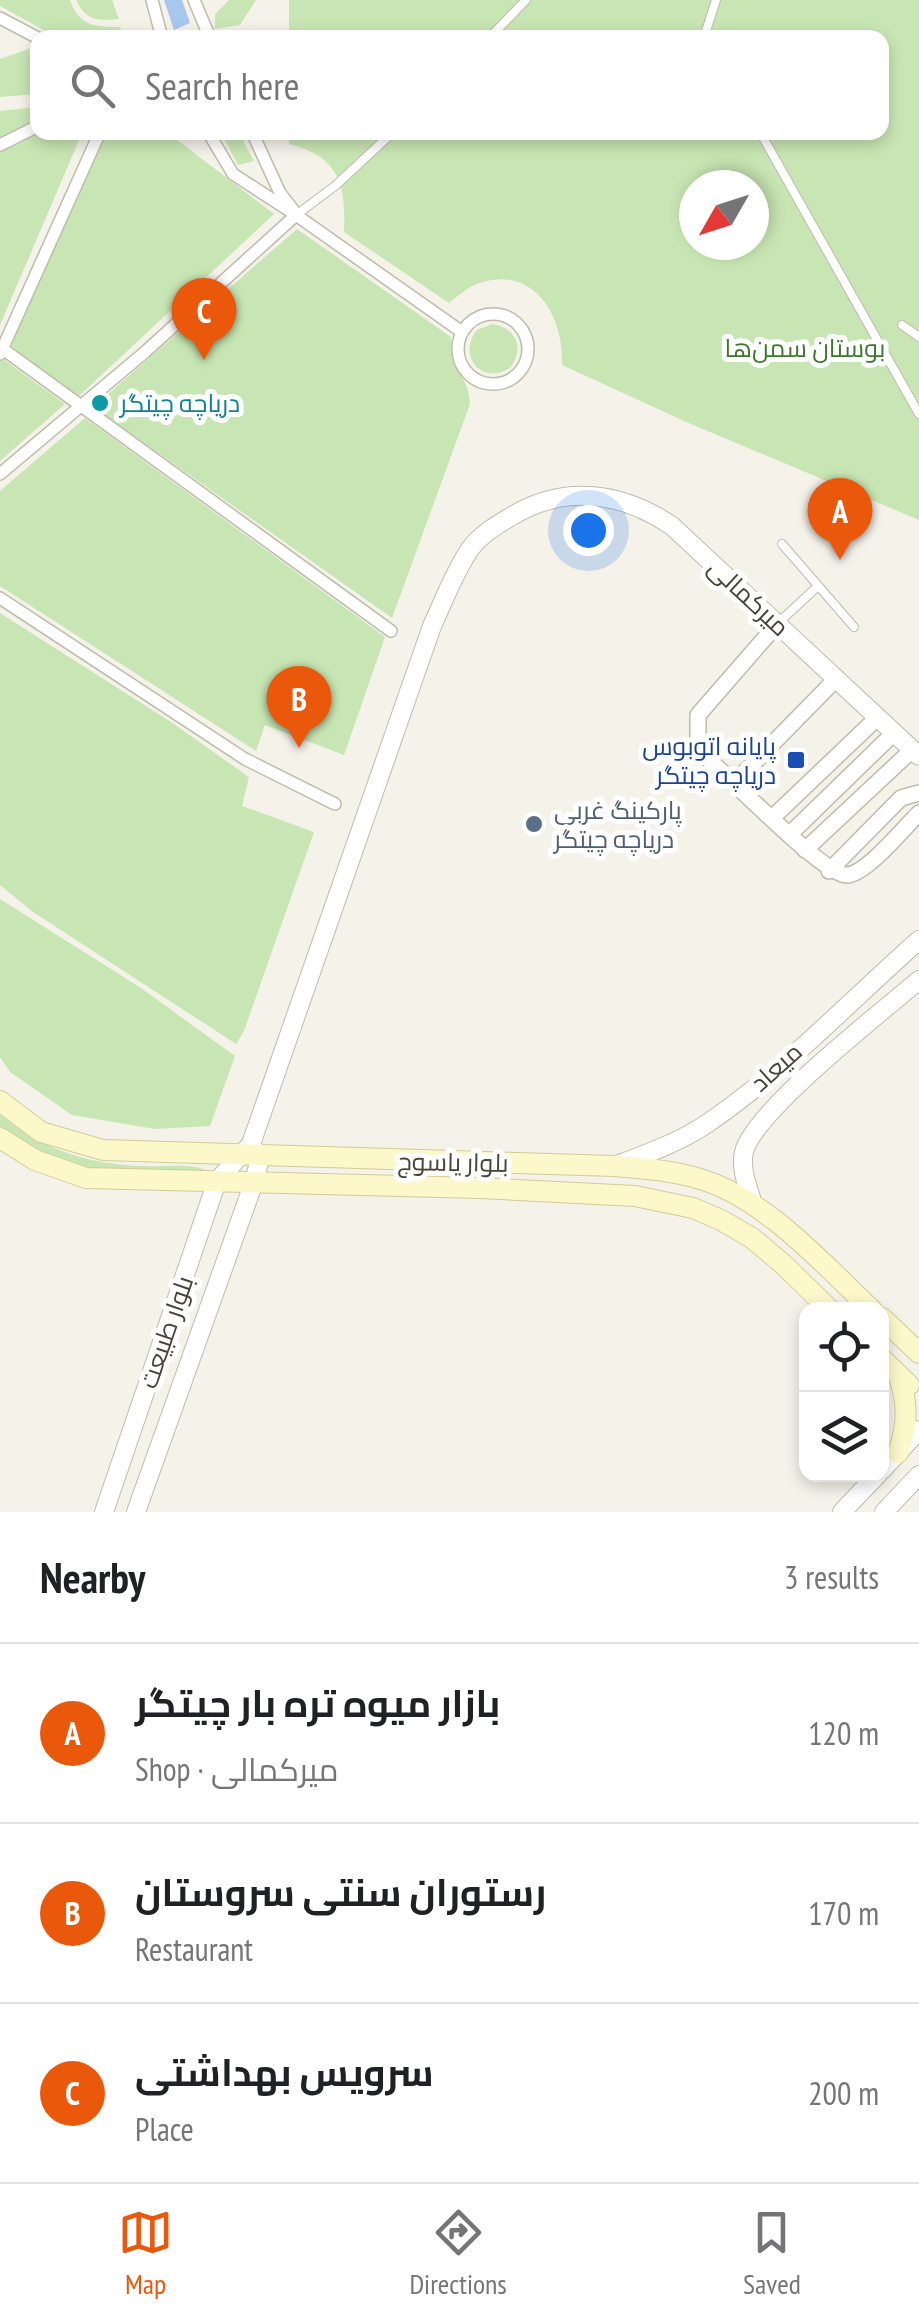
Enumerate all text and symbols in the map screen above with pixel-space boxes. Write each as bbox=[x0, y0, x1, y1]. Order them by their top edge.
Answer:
search box bbox=[30, 30, 889, 140]
icon: search bbox=[65, 58, 120, 113]
text: Search here bbox=[145, 61, 299, 110]
north arrow bbox=[679, 170, 769, 260]
pin: C bbox=[172, 278, 236, 360]
park label: بوستان سمن‌ها bbox=[725, 332, 885, 364]
place label: دریاچه چیتگر bbox=[118, 387, 240, 420]
marker: دریاچه چیتگر bbox=[89, 392, 111, 414]
pin: A bbox=[808, 478, 872, 560]
your location bbox=[563, 505, 614, 556]
street label: میرکمالی bbox=[702, 551, 796, 643]
pin: B bbox=[266, 666, 332, 748]
place label: پایانه اتوبوس دریاچه چیتگر bbox=[642, 730, 776, 792]
marker: پایانه اتوبوس دریاچه چیتگر bbox=[785, 749, 807, 771]
place label: پارکینگ غربی دریاچه چیتگر bbox=[552, 794, 682, 856]
marker: پارکینگ غربی دریاچه چیتگر bbox=[523, 813, 545, 835]
street label: میعاد bbox=[743, 1035, 809, 1099]
street label: بلوار یاسوج bbox=[397, 1145, 509, 1180]
street label: بلوار طبیعت bbox=[132, 1271, 200, 1393]
map controls bbox=[799, 1302, 889, 1482]
button: locate bbox=[799, 1302, 889, 1392]
button: layers bbox=[799, 1392, 889, 1482]
text: Nearby bbox=[40, 1550, 145, 1605]
text: 3 results bbox=[784, 1556, 879, 1598]
text: بازار میوه تره بار چیتگر bbox=[135, 1678, 500, 1727]
text: A bbox=[64, 1712, 81, 1754]
text: 120 m bbox=[808, 1712, 879, 1754]
text: Shop · میرکمالی bbox=[135, 1748, 339, 1790]
text: رستوران سنتی سروستان bbox=[135, 1867, 546, 1916]
text: B bbox=[65, 1892, 80, 1934]
text: 170 m bbox=[808, 1892, 879, 1934]
text: Restaurant bbox=[135, 1928, 253, 1970]
text: سرویس بهداشتی bbox=[135, 2047, 434, 2096]
text: C bbox=[65, 2072, 80, 2114]
text: 200 m bbox=[808, 2072, 879, 2114]
text: Place bbox=[135, 2108, 194, 2150]
tab: Map bbox=[118, 2205, 173, 2302]
tab: Directions bbox=[409, 2205, 507, 2302]
tab: Saved bbox=[743, 2205, 801, 2302]

